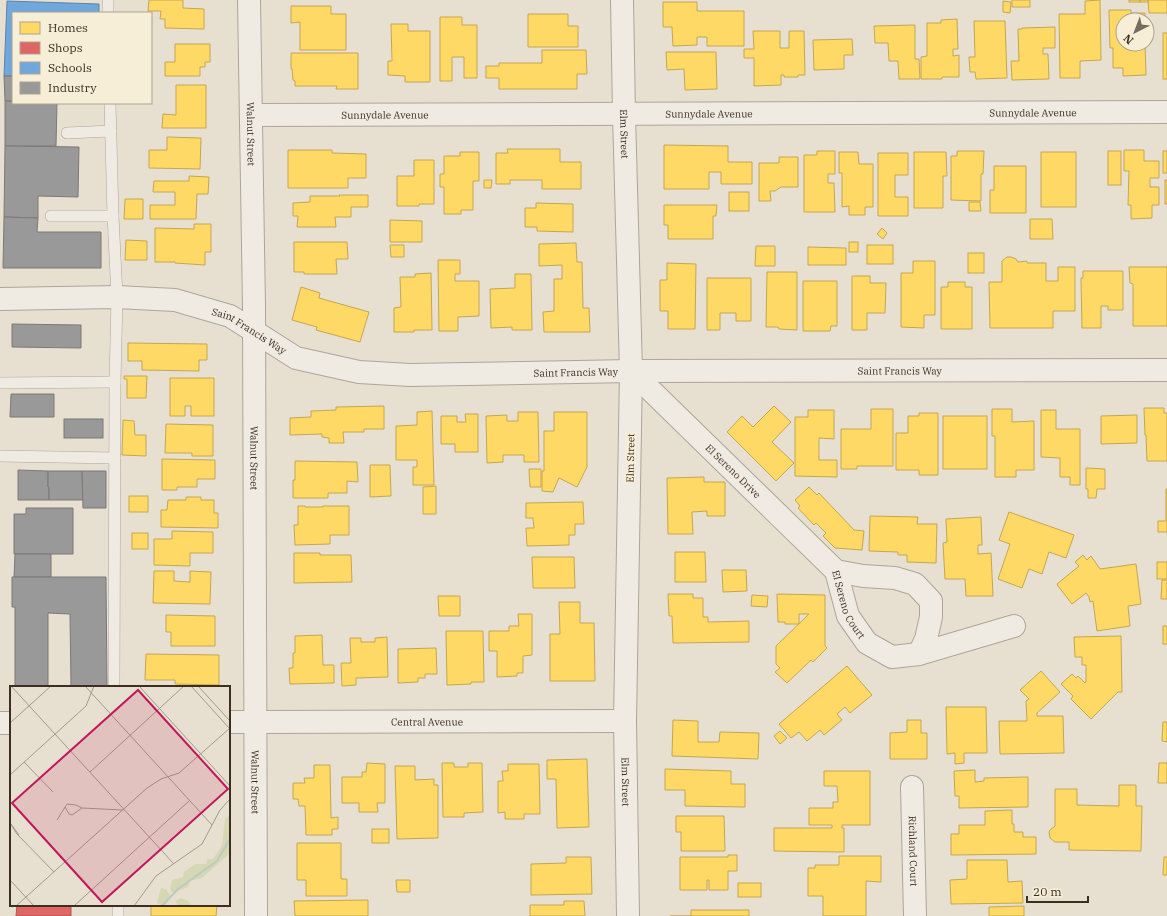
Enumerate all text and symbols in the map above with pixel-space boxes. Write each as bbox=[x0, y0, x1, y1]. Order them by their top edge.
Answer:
legend bbox=[12, 12, 152, 104]
north arrow bbox=[1115, 12, 1155, 52]
text: Homes bbox=[48, 20, 88, 35]
text: N bbox=[1120, 31, 1136, 48]
text: Shops bbox=[48, 40, 83, 55]
text: Schools bbox=[48, 60, 92, 75]
text: Industry bbox=[48, 80, 97, 95]
street label: Walnut Street bbox=[244, 102, 258, 167]
street label: Sunnydale Avenue bbox=[989, 106, 1077, 120]
street label: Sunnydale Avenue bbox=[665, 107, 753, 121]
street label: Sunnydale Avenue bbox=[341, 108, 429, 122]
street label: Elm Street bbox=[617, 109, 631, 159]
street label: Saint Francis Way bbox=[210, 305, 289, 358]
street label: Saint Francis Way bbox=[858, 364, 943, 378]
street label: Saint Francis Way bbox=[533, 365, 619, 380]
street label: Walnut Street bbox=[247, 426, 261, 491]
street label: Elm Street bbox=[624, 433, 637, 483]
street label: El Sereno Drive bbox=[703, 441, 763, 501]
street label: El Sereno Court bbox=[829, 569, 868, 642]
inset map bbox=[10, 686, 230, 906]
street label: Central Avenue bbox=[391, 715, 463, 729]
street label: Walnut Street bbox=[248, 750, 262, 815]
street label: Elm Street bbox=[619, 757, 632, 807]
street label: Richland Court bbox=[906, 815, 920, 887]
scale bar bbox=[1027, 878, 1088, 904]
text: 20 m bbox=[1033, 884, 1062, 899]

